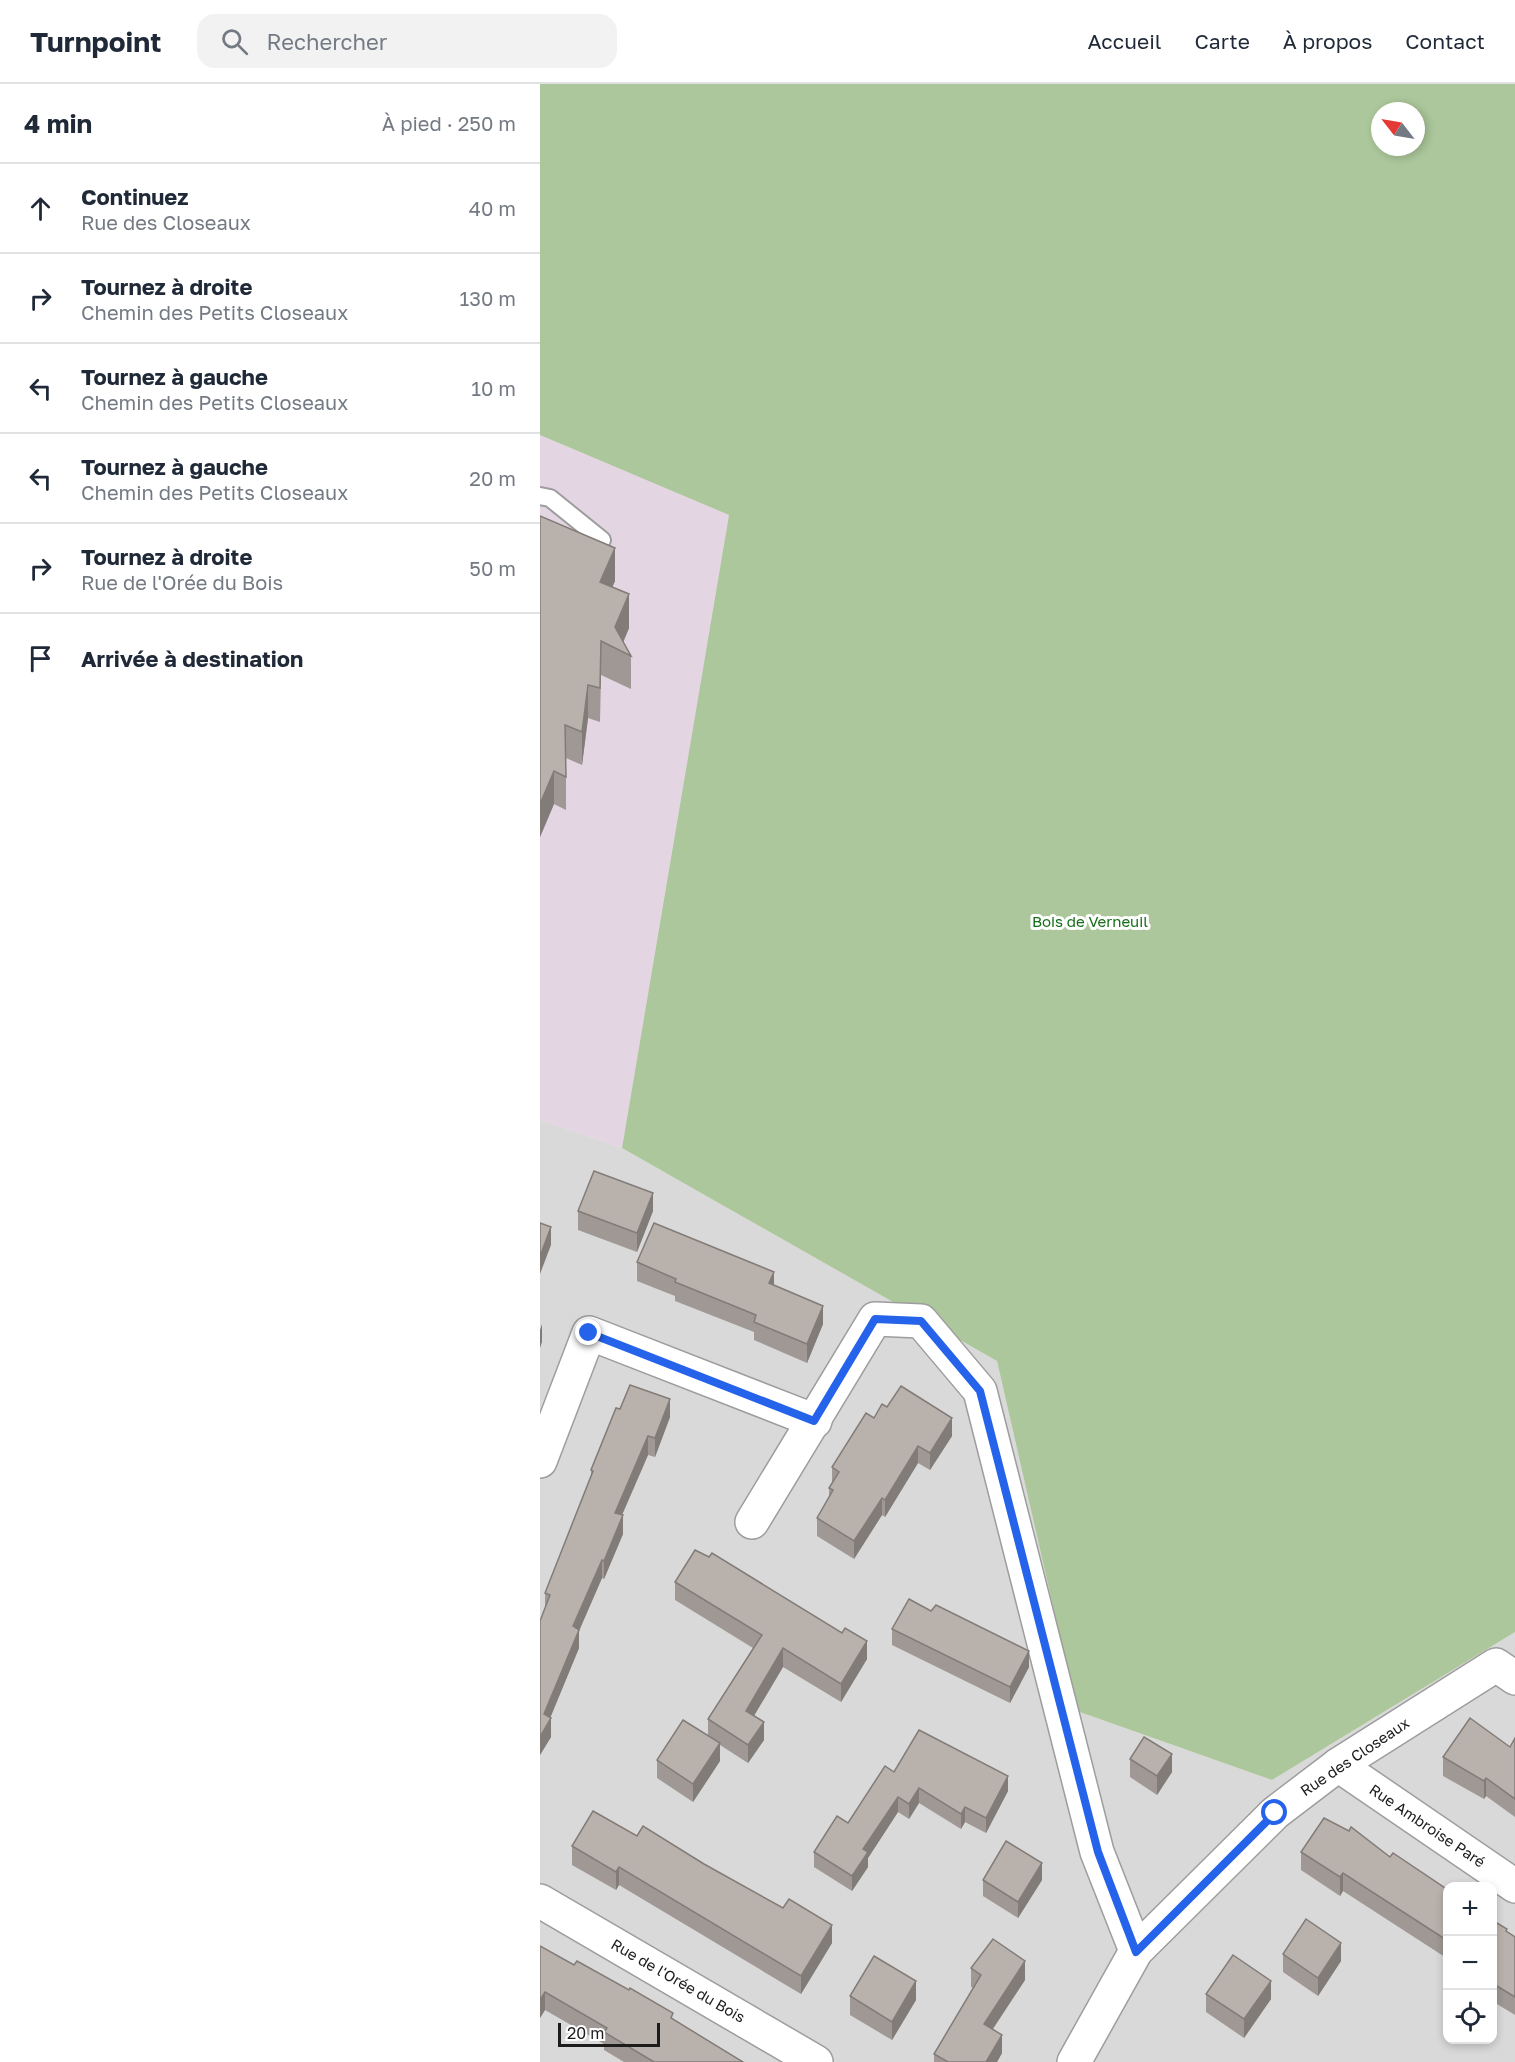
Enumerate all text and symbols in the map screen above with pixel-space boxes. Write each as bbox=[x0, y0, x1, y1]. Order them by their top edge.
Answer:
search box bbox=[197, 14, 617, 68]
text: Turnpoint bbox=[30, 25, 161, 58]
icon: search bbox=[218, 25, 251, 58]
text: Rechercher bbox=[266, 28, 387, 55]
text: Accueil bbox=[1088, 28, 1161, 54]
text: Carte bbox=[1194, 28, 1250, 54]
text: À propos bbox=[1283, 28, 1372, 54]
text: Contact bbox=[1405, 28, 1485, 54]
north arrow bbox=[1371, 102, 1425, 156]
text: 4 min bbox=[24, 108, 92, 139]
text: À pied · 250 m bbox=[382, 111, 516, 135]
text: Continuez bbox=[81, 183, 188, 210]
icon: ahead bbox=[24, 192, 57, 225]
text: 40 m bbox=[469, 196, 516, 220]
text: Rue des Closeaux bbox=[81, 210, 251, 234]
text: Tournez à droite bbox=[81, 273, 252, 300]
icon: right bbox=[24, 282, 57, 315]
text: 130 m bbox=[460, 286, 516, 310]
text: Chemin des Petits Closeaux bbox=[81, 300, 348, 324]
text: Tournez à gauche bbox=[81, 363, 268, 390]
icon: left bbox=[24, 372, 57, 405]
text: 10 m bbox=[471, 376, 516, 400]
text: Chemin des Petits Closeaux bbox=[81, 390, 348, 414]
text: Tournez à gauche bbox=[81, 453, 268, 480]
icon: left bbox=[24, 462, 57, 495]
text: 20 m bbox=[469, 466, 516, 490]
text: Chemin des Petits Closeaux bbox=[81, 480, 348, 504]
text: Tournez à droite bbox=[81, 543, 252, 570]
icon: right bbox=[24, 552, 57, 585]
text: 50 m bbox=[469, 556, 516, 580]
text: Rue de l'Orée du Bois bbox=[81, 570, 283, 594]
icon: arrive bbox=[24, 642, 57, 675]
text: Arrivée à destination bbox=[81, 645, 303, 672]
park label: Bois de Verneuil bbox=[1032, 912, 1148, 930]
route end bbox=[575, 1319, 601, 1345]
street label: Rue des Closeaux bbox=[1297, 1713, 1412, 1799]
street label: Rue Ambroise Paré bbox=[1366, 1780, 1489, 1871]
route start bbox=[1261, 1799, 1287, 1825]
map controls bbox=[1443, 1882, 1497, 2044]
button: + bbox=[1443, 1882, 1497, 1936]
street label: Rue de l'Orée du Bois bbox=[608, 1934, 749, 2026]
button: − bbox=[1443, 1936, 1497, 1990]
button: locate bbox=[1443, 1990, 1497, 2044]
scale bar bbox=[558, 2020, 660, 2048]
text: 20 m bbox=[567, 2023, 604, 2043]

